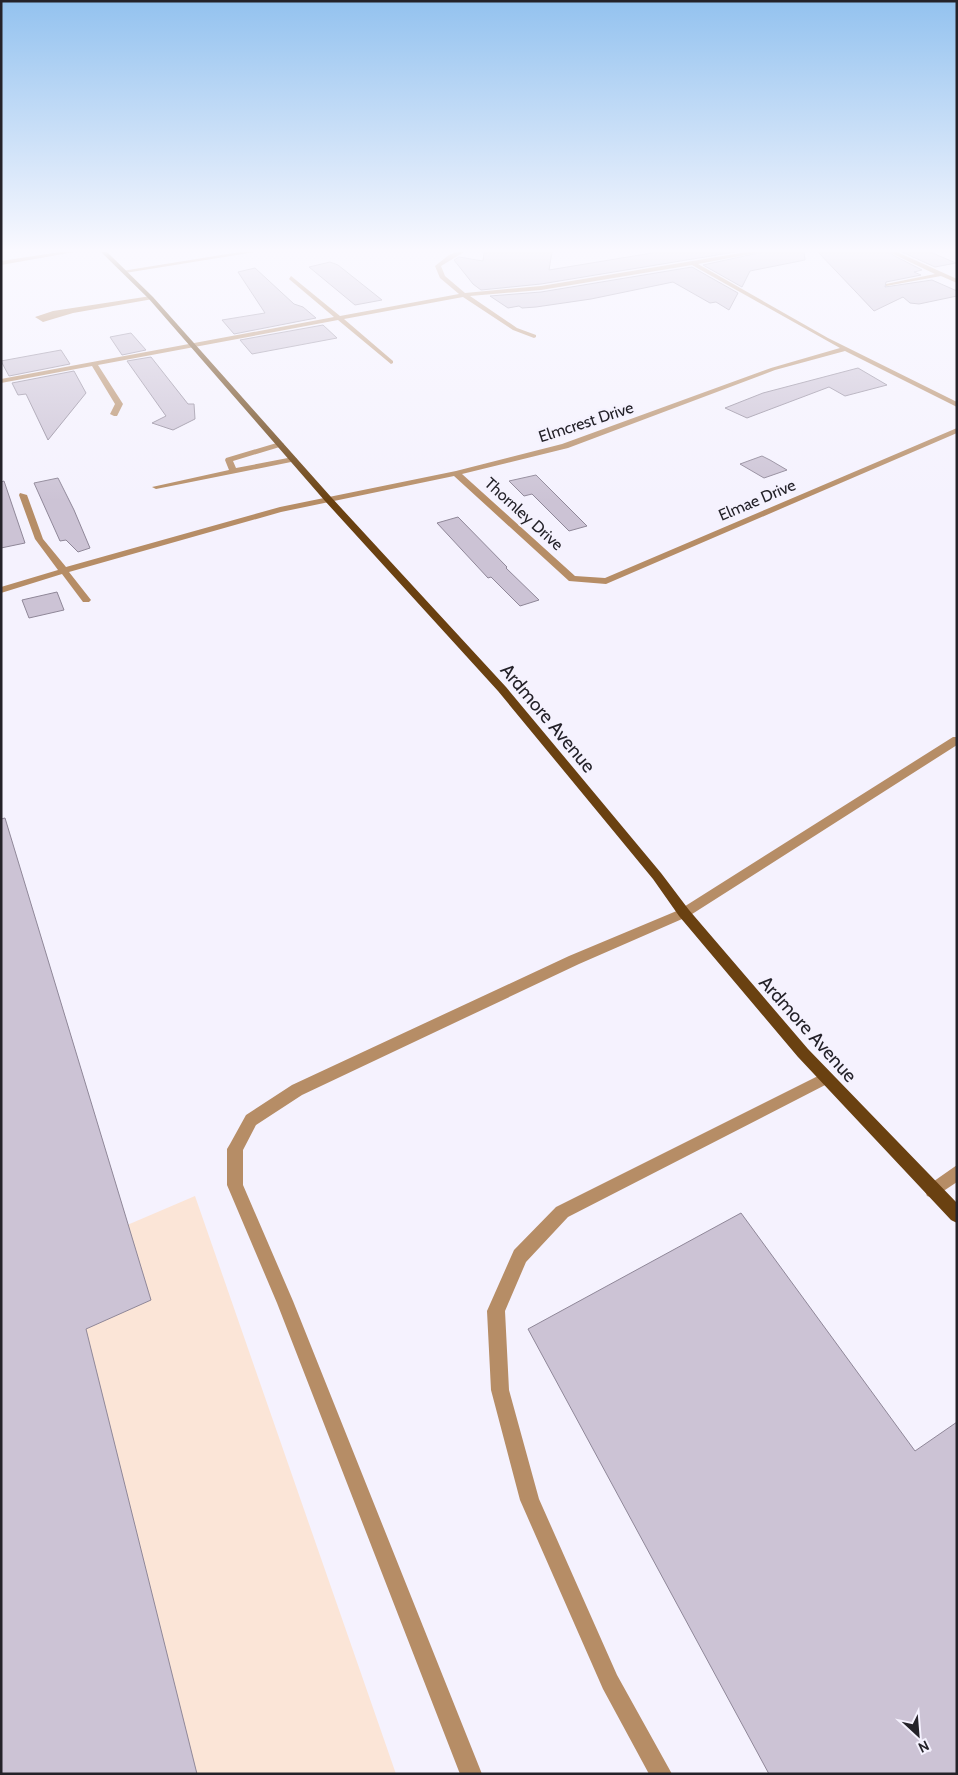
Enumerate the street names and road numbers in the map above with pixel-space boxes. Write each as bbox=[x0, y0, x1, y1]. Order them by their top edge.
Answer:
street label: Elmcrest Drive bbox=[536, 398, 636, 446]
street label: Thornley Drive bbox=[481, 474, 567, 554]
street label: Elmae Drive bbox=[716, 475, 798, 525]
street label: Ardmore Avenue bbox=[496, 659, 600, 777]
street label: Ardmore Avenue bbox=[754, 971, 862, 1087]

